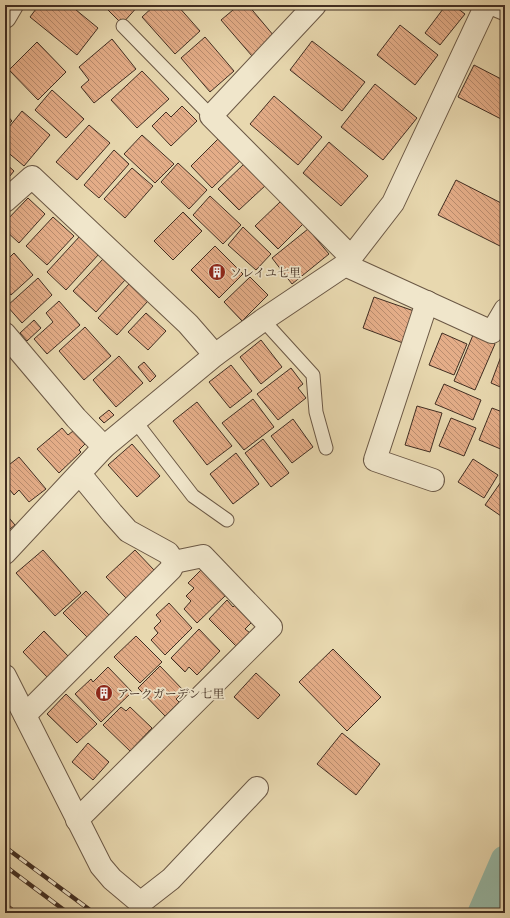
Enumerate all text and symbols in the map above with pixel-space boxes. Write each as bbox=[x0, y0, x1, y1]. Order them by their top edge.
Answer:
building icon: ソレイユ七里 bbox=[207, 262, 227, 282]
place label: ソレイユ七里 bbox=[230, 265, 301, 280]
building icon: アークガーデン七里 bbox=[94, 683, 114, 703]
place label: アークガーデン七里 bbox=[117, 686, 224, 701]

